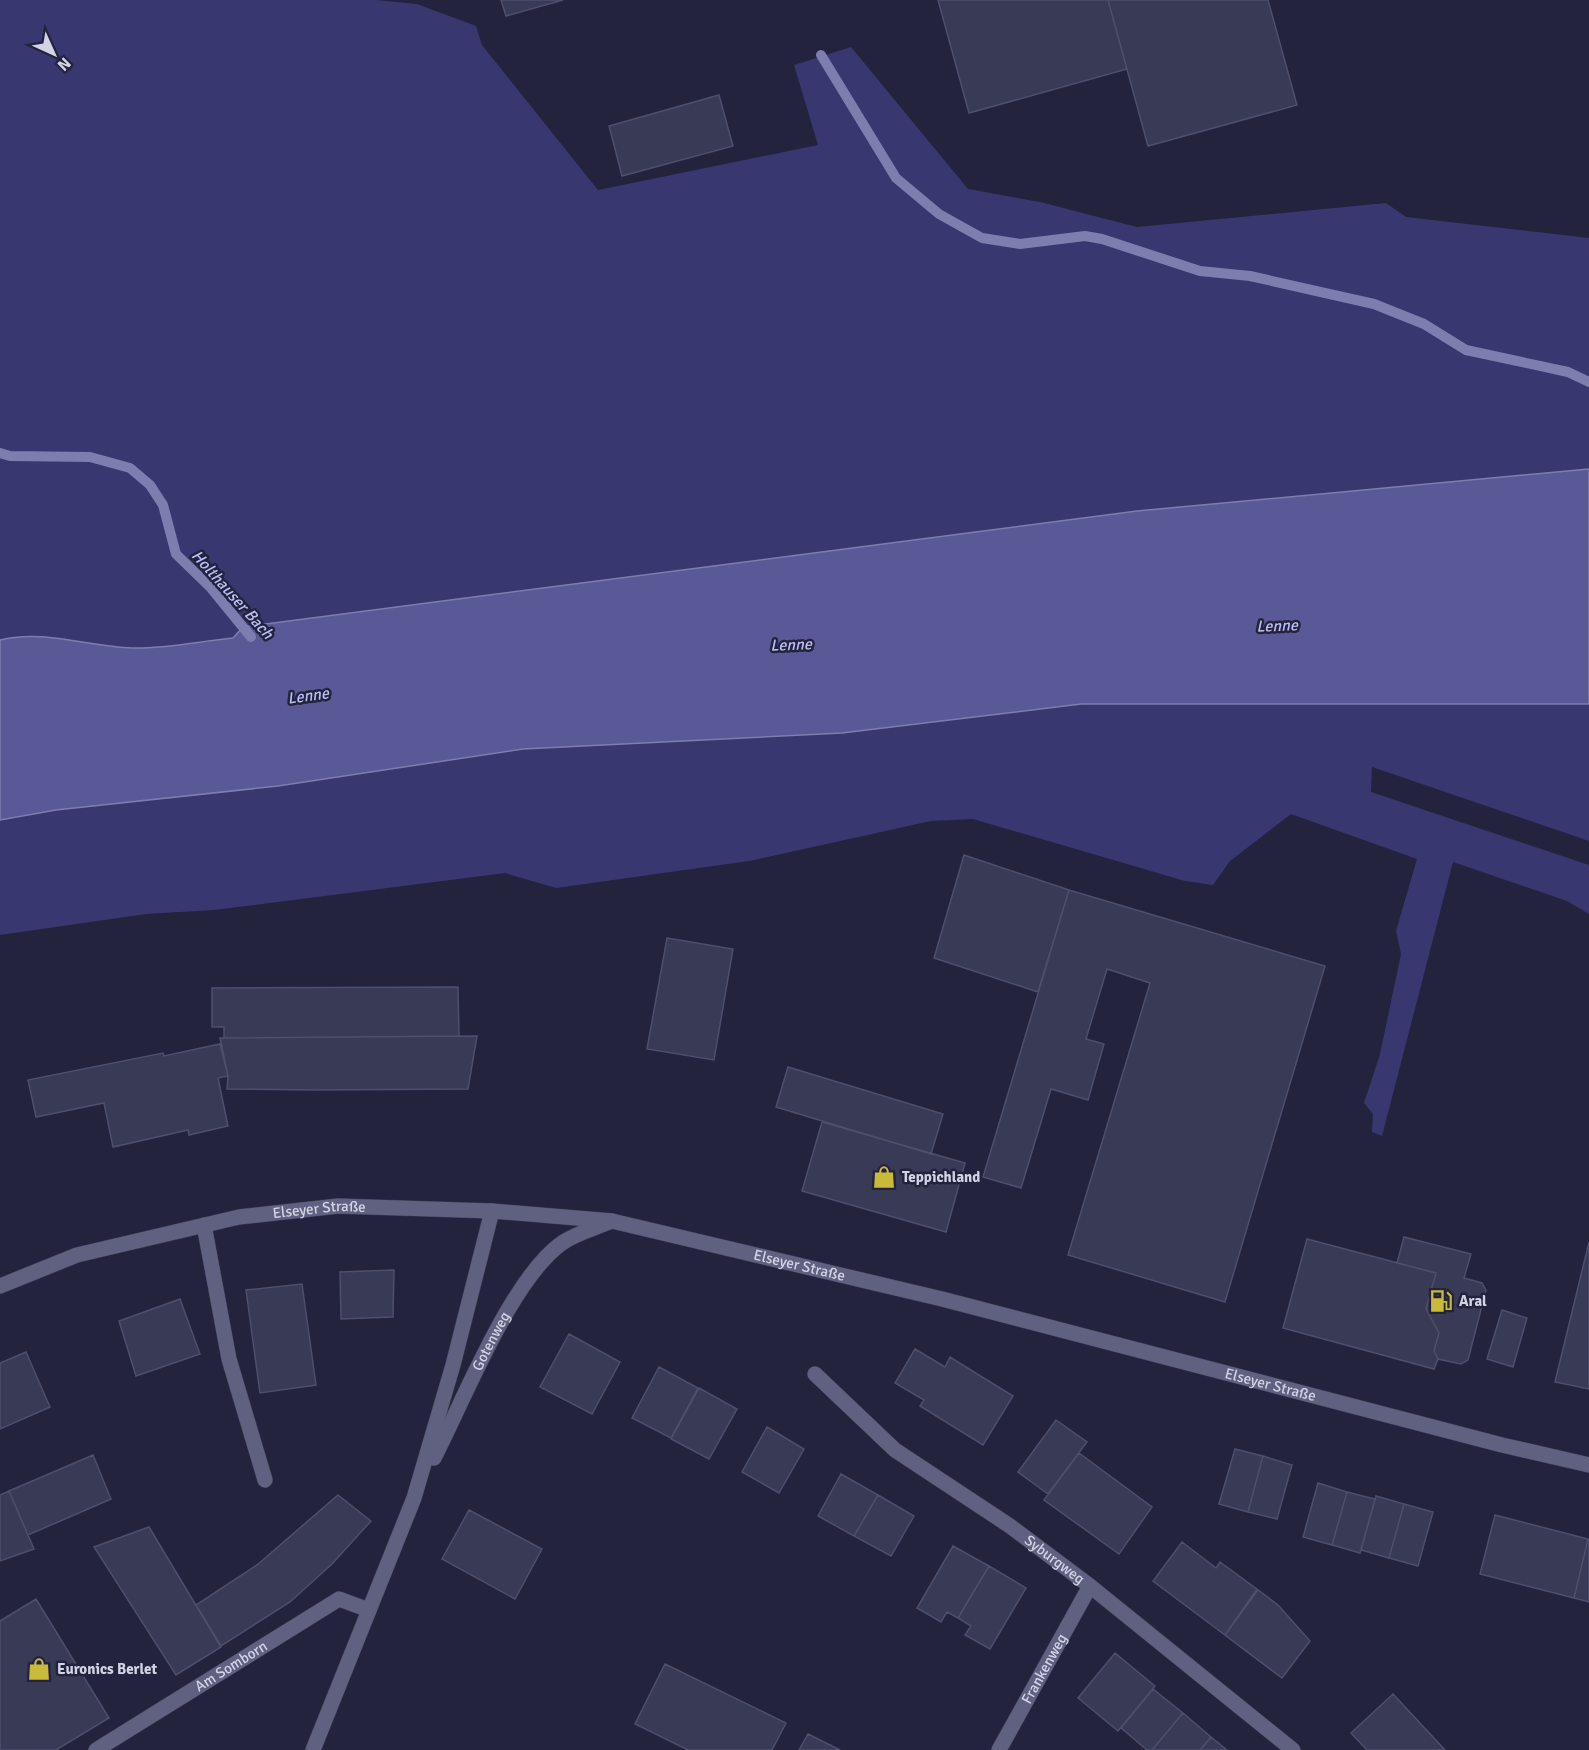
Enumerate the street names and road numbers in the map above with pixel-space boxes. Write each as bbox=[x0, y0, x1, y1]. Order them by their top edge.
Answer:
street label: Elseyer Straße bbox=[272, 1197, 366, 1222]
street label: Elseyer Straße bbox=[752, 1246, 847, 1285]
street label: Gotenweg bbox=[468, 1308, 514, 1374]
street label: Elseyer Straße bbox=[1223, 1364, 1318, 1405]
street label: Syburgweg bbox=[1021, 1531, 1088, 1588]
street label: Frankenweg bbox=[1017, 1630, 1071, 1707]
street label: Am Somborn bbox=[191, 1637, 271, 1695]

